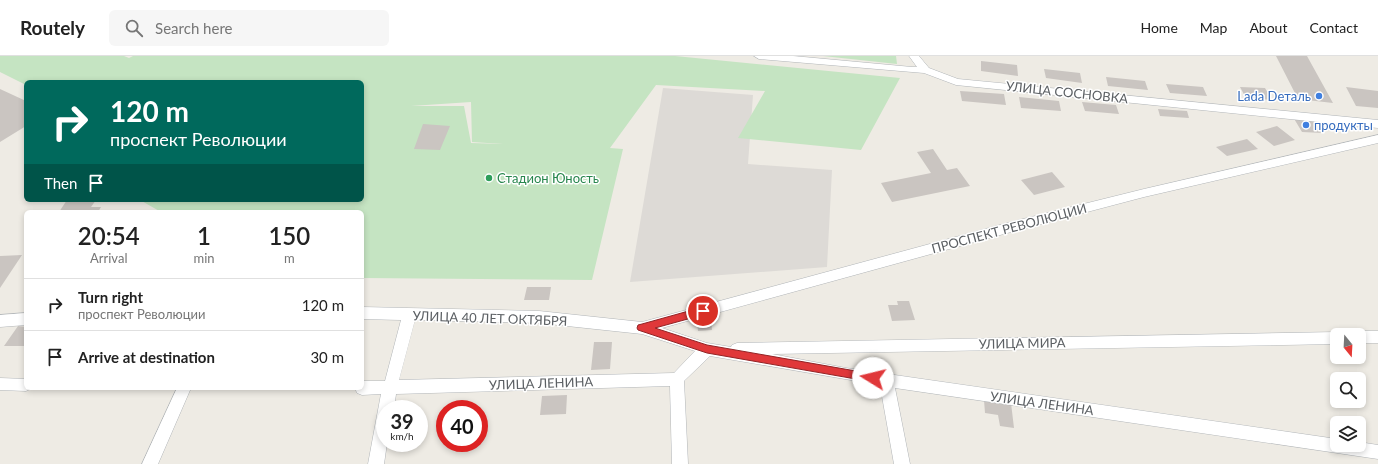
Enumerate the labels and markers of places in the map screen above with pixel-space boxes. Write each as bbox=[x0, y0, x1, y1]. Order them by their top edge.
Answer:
place label: Lada Dеталь bbox=[1237, 88, 1311, 104]
marker: Lada Dеталь bbox=[1314, 91, 1324, 101]
place label: продукты bbox=[1314, 117, 1373, 133]
marker: продукты bbox=[1301, 120, 1311, 130]
place label: Стадион Юность bbox=[497, 170, 599, 186]
marker: Стадион Юность bbox=[484, 173, 494, 183]
pin bbox=[686, 294, 720, 328]

